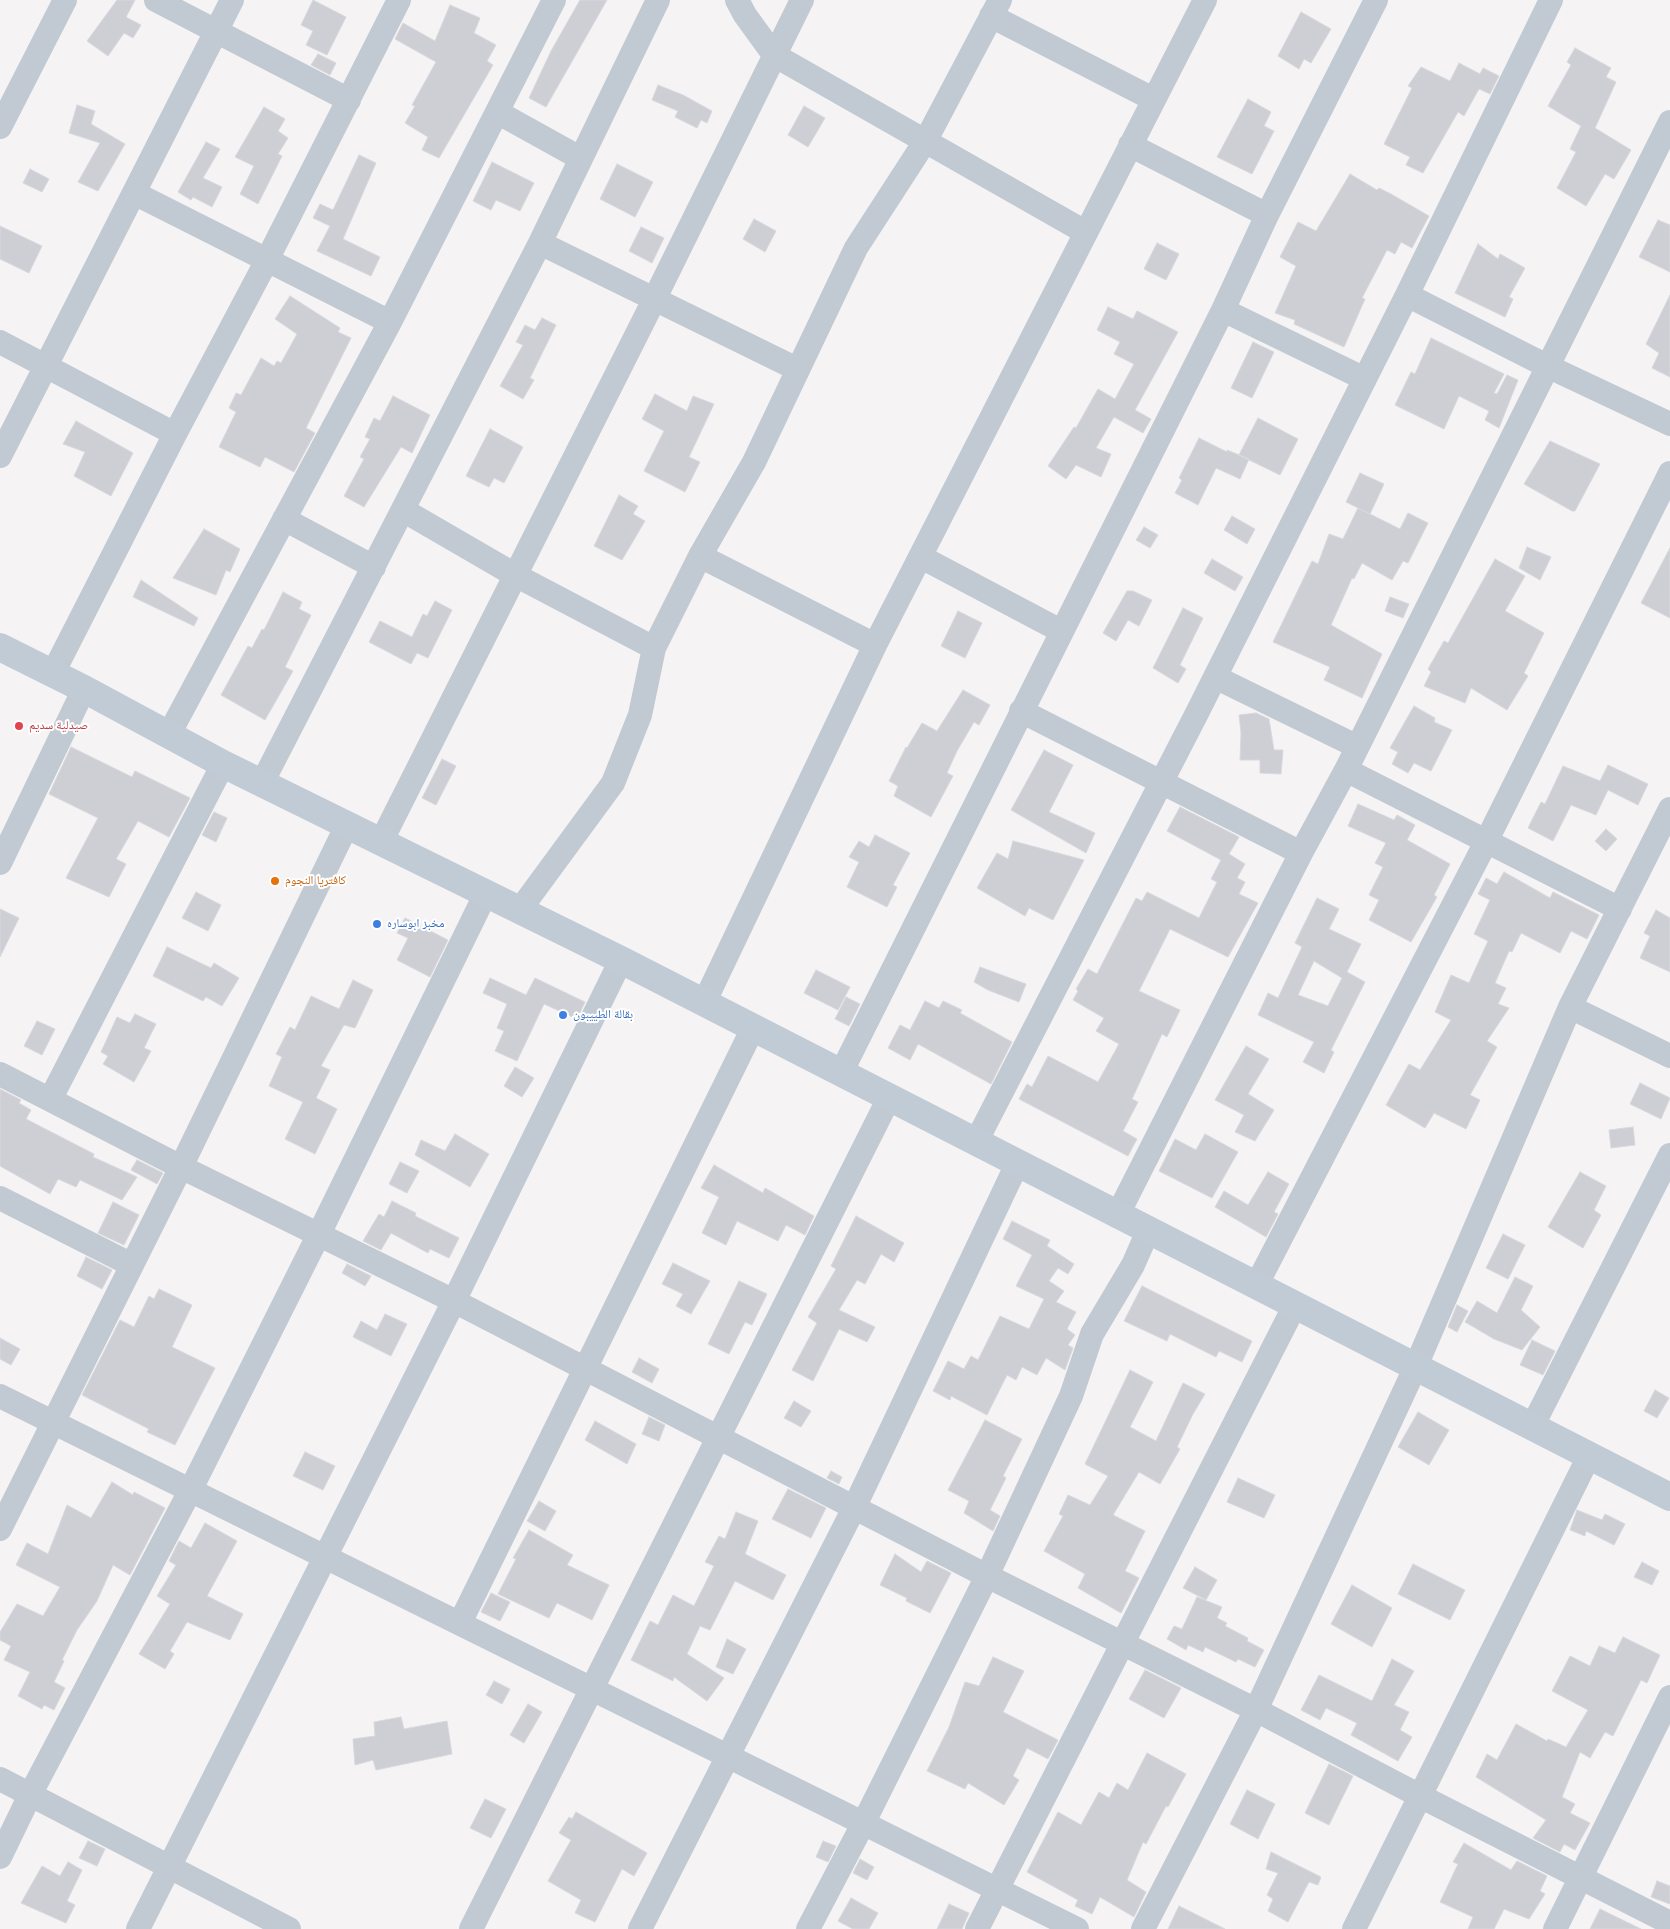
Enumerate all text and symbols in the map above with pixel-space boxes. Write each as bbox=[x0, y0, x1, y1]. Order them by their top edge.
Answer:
place label: صيدلية سديم bbox=[29, 719, 88, 733]
marker: صيدلية سديم bbox=[13, 720, 25, 732]
place label: كافتريا النجوم bbox=[285, 874, 346, 888]
marker: كافتريا النجوم bbox=[269, 875, 281, 887]
place label: مخبز ابوساره bbox=[387, 917, 444, 931]
marker: مخبز ابوساره bbox=[371, 918, 383, 930]
place label: بقالة الطييبون bbox=[573, 1008, 633, 1022]
marker: بقالة الطييبون bbox=[557, 1009, 569, 1021]

